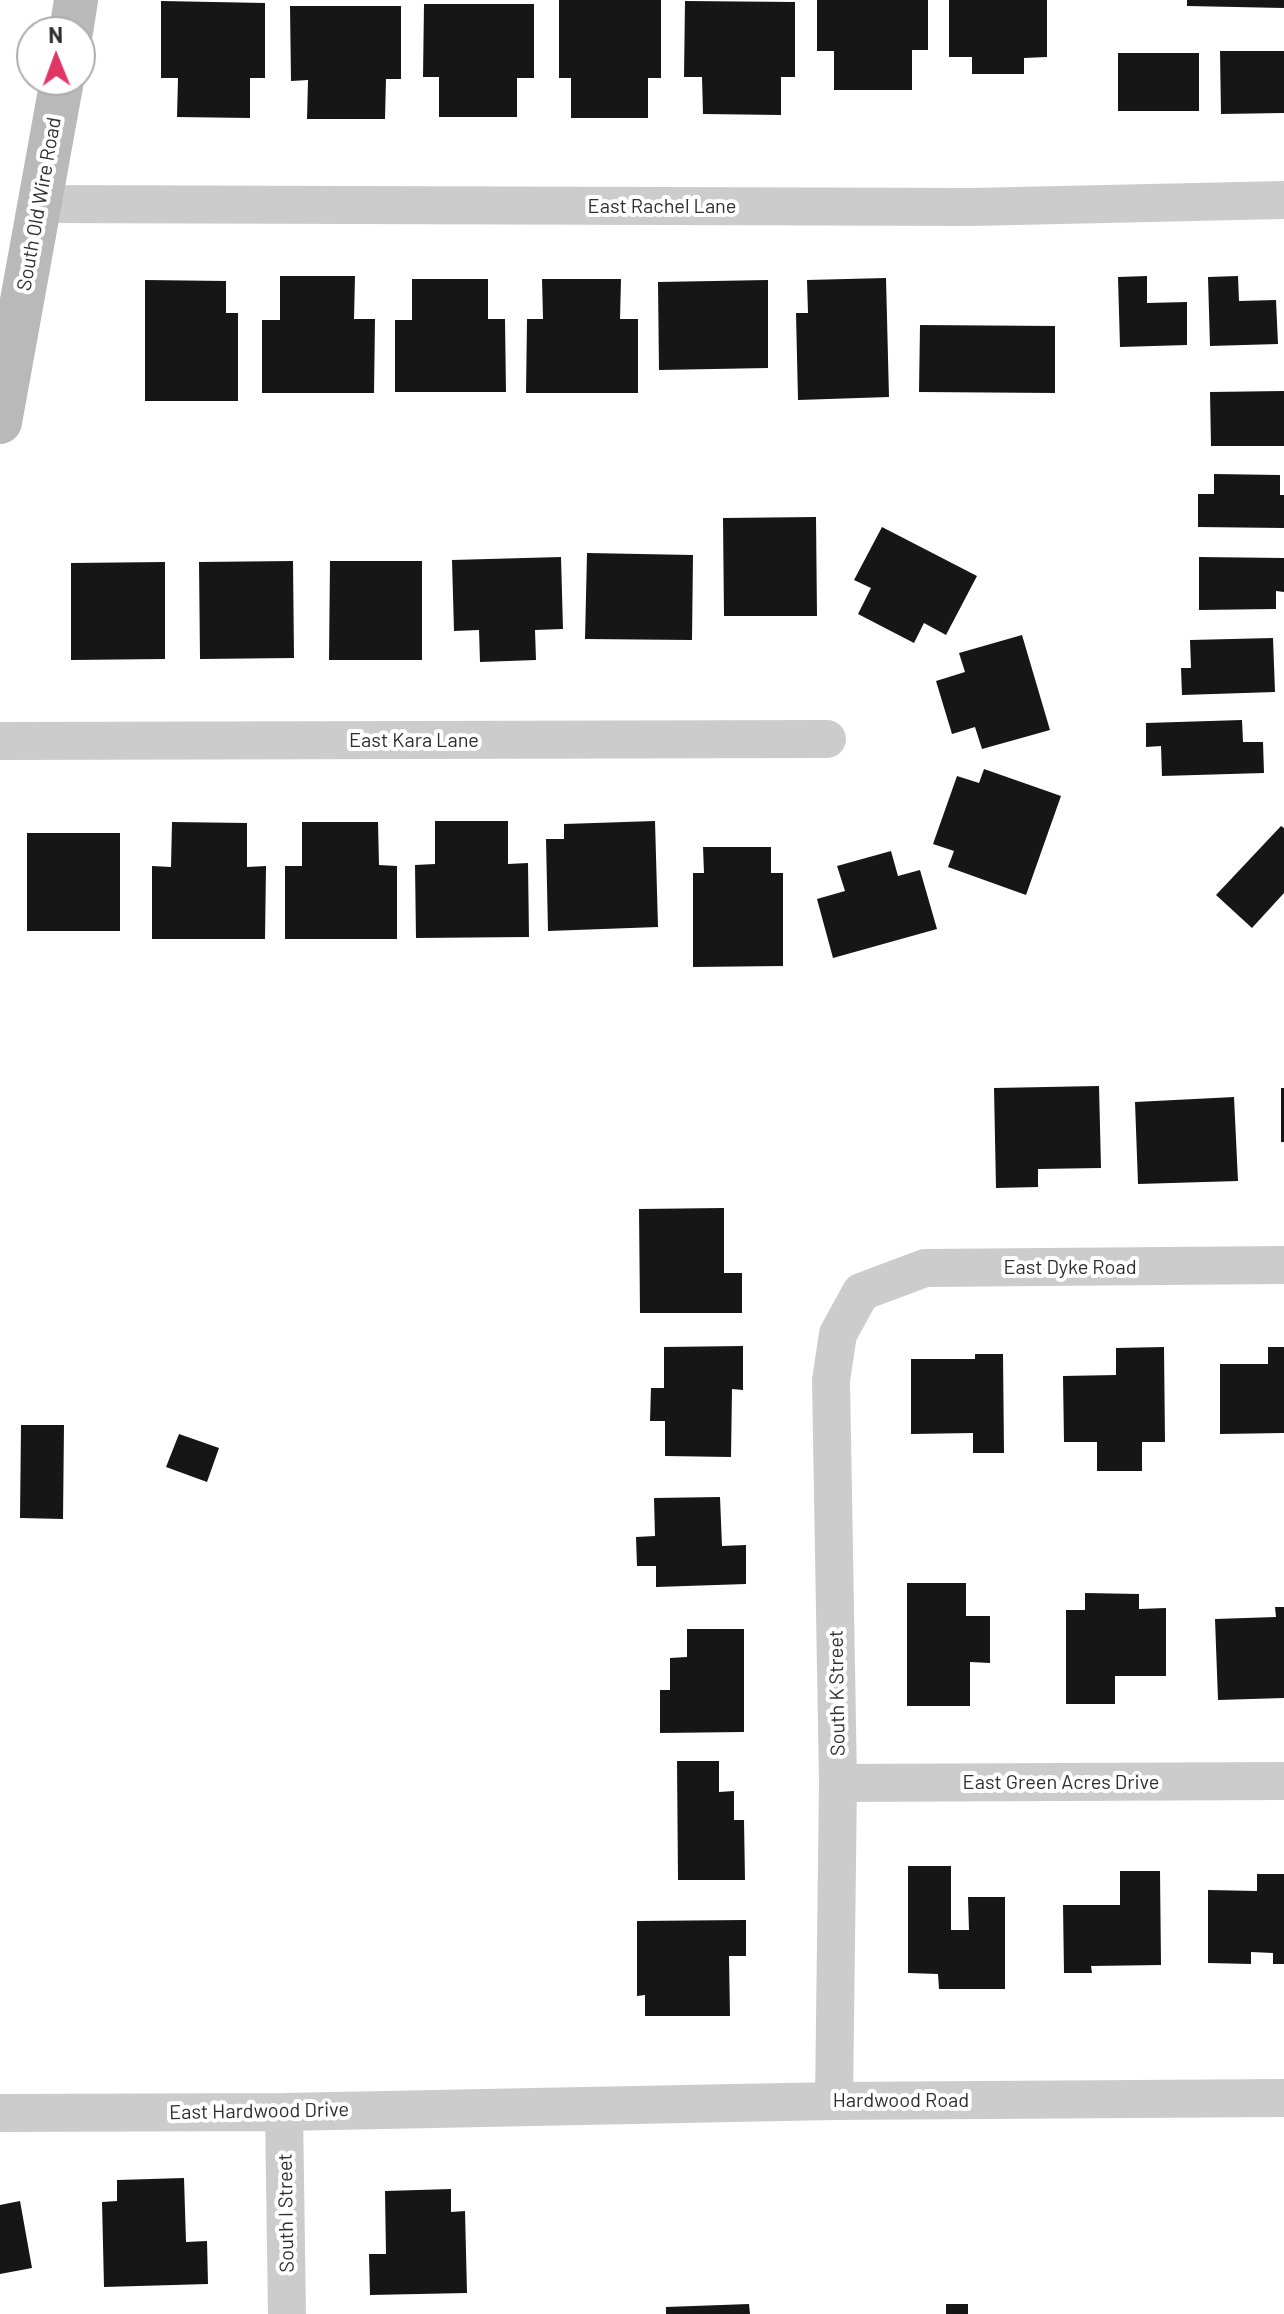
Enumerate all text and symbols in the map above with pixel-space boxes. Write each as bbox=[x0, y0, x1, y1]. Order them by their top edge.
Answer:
north arrow bbox=[16, 16, 96, 96]
text: N bbox=[48, 21, 63, 47]
street label: South Old Wire Road bbox=[12, 115, 66, 293]
street label: East Rachel Lane bbox=[588, 194, 736, 218]
street label: East Kara Lane bbox=[349, 728, 479, 752]
street label: East Dyke Road bbox=[1003, 1255, 1137, 1279]
street label: South K Street bbox=[824, 1630, 850, 1756]
street label: East Green Acres Drive bbox=[963, 1770, 1159, 1794]
street label: Hardwood Road bbox=[833, 2088, 969, 2112]
street label: East Hardwood Drive bbox=[169, 2097, 349, 2125]
street label: South I Street bbox=[273, 2153, 299, 2273]

